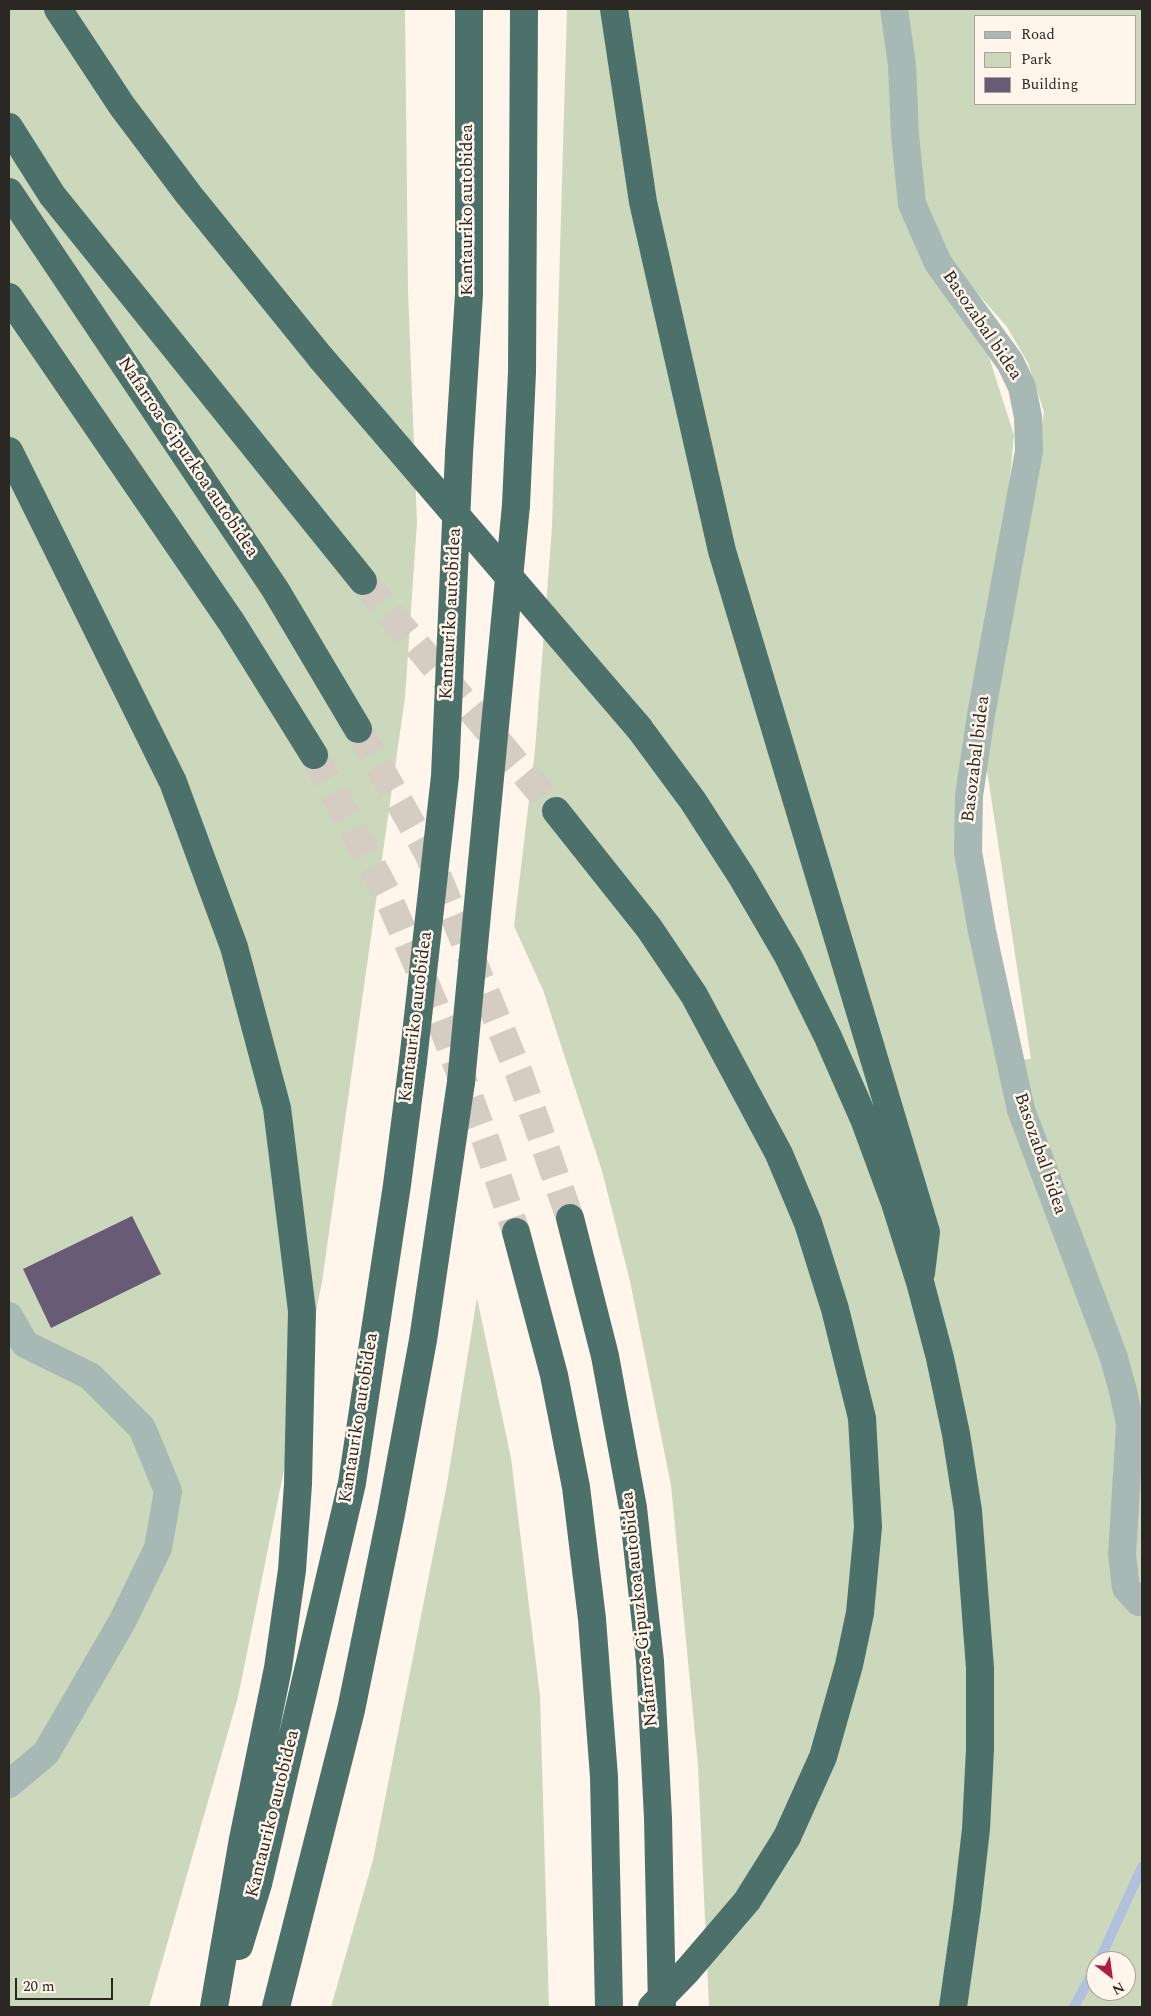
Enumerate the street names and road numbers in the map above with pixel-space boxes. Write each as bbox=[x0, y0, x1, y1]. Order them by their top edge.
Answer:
street label: Kantauriko autobidea bbox=[457, 124, 479, 296]
street label: Basozabal bidea bbox=[936, 267, 1026, 385]
street label: Nafarroa-Gipuzkoa autobidea bbox=[112, 354, 262, 562]
street label: Kantauriko autobidea bbox=[437, 528, 467, 700]
street label: Basozabal bidea bbox=[959, 694, 995, 824]
street label: Kantauriko autobidea bbox=[396, 930, 438, 1104]
street label: Basozabal bidea bbox=[1008, 1090, 1070, 1218]
street label: Kantauriko autobidea bbox=[336, 1331, 384, 1505]
street label: Nafarroa-Gipuzkoa autobidea bbox=[618, 1490, 664, 1728]
street label: Kantauriko autobidea bbox=[243, 1728, 305, 1900]

